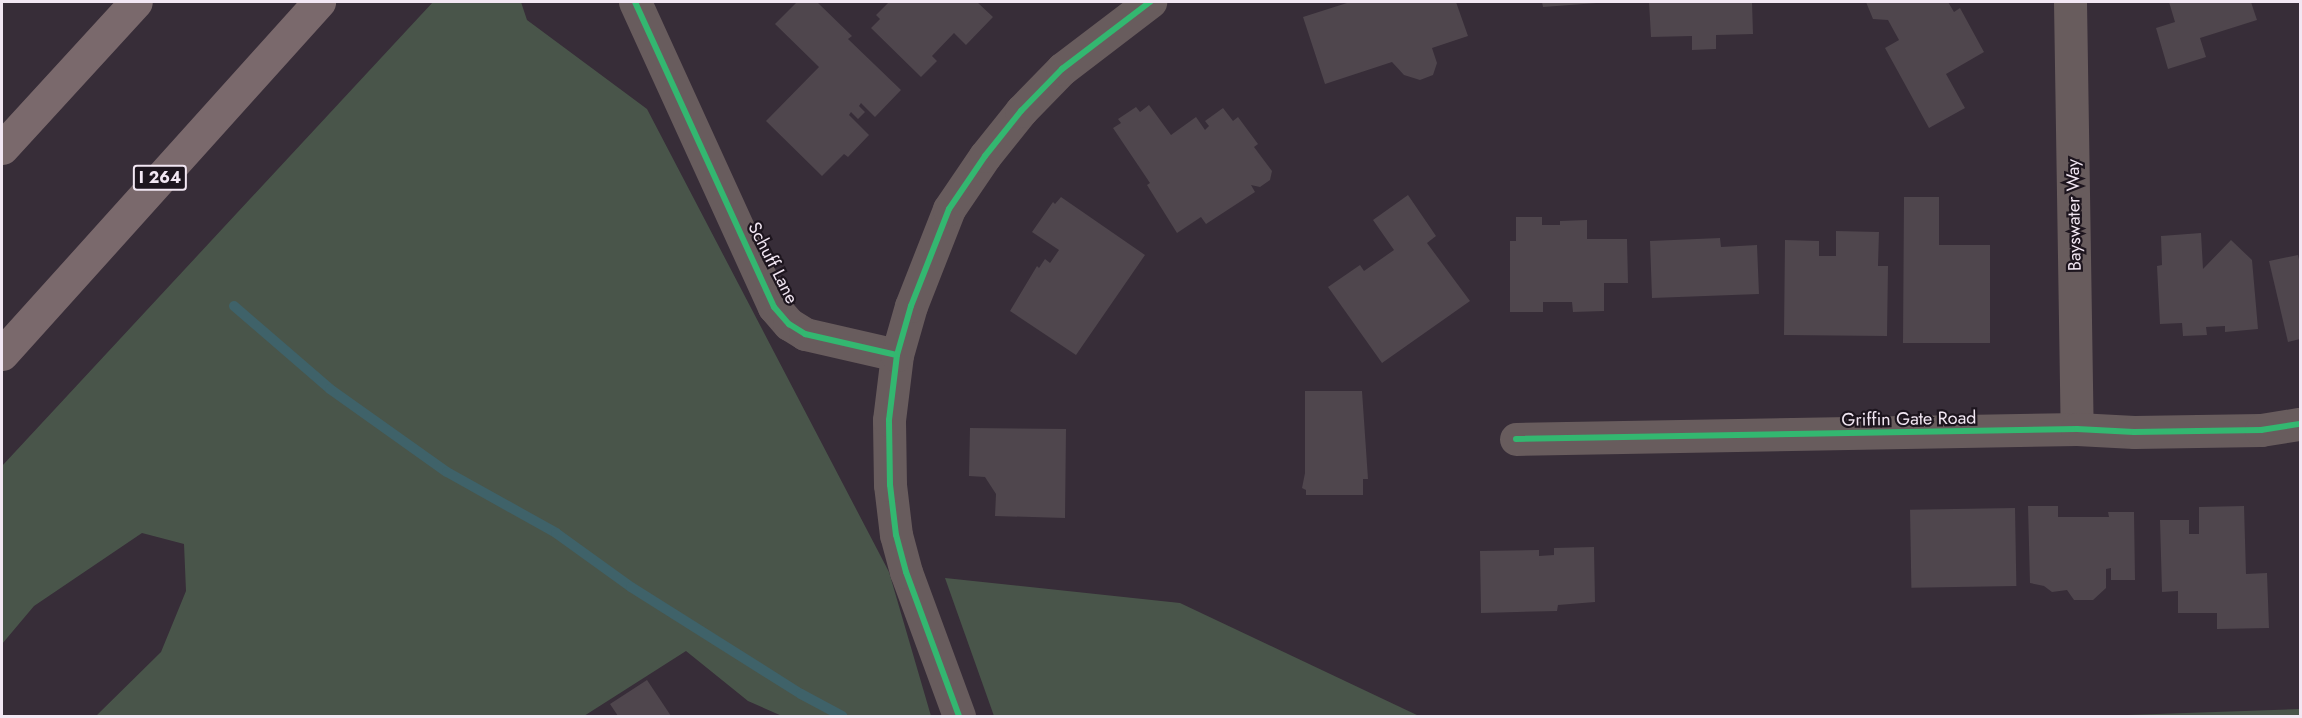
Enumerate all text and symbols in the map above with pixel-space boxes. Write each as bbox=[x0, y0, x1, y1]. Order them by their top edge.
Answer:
street label: Bayswater Way bbox=[2062, 159, 2086, 271]
road number: I 264 bbox=[132, 165, 188, 191]
street label: Schuff Lane bbox=[743, 219, 803, 307]
street label: Griffin Gate Road bbox=[1841, 407, 1977, 431]

